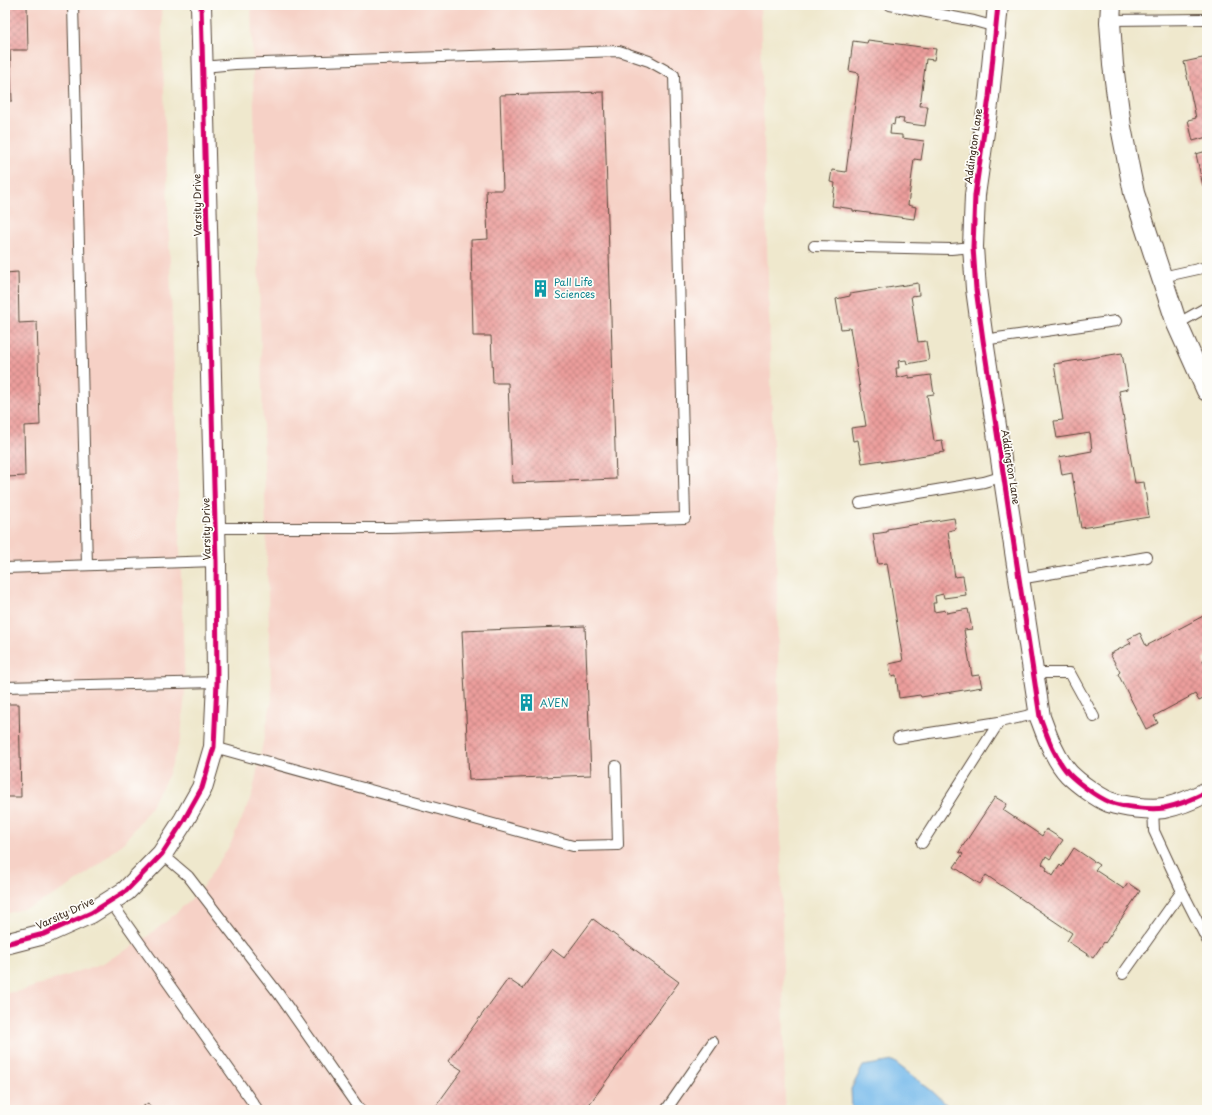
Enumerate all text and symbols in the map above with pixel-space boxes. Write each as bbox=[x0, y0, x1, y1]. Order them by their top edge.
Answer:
street label: Addington Lane bbox=[960, 107, 985, 185]
street label: Varsity Drive bbox=[188, 174, 205, 236]
place label: Pall Life Sciences bbox=[554, 274, 595, 301]
building icon: Pall Life Sciences bbox=[531, 278, 551, 298]
street label: Addington Lane bbox=[998, 428, 1025, 506]
street label: Varsity Drive bbox=[197, 498, 214, 560]
building icon: AVEN bbox=[517, 693, 537, 713]
place label: AVEN bbox=[540, 695, 569, 710]
street label: Varsity Drive bbox=[33, 893, 96, 933]

